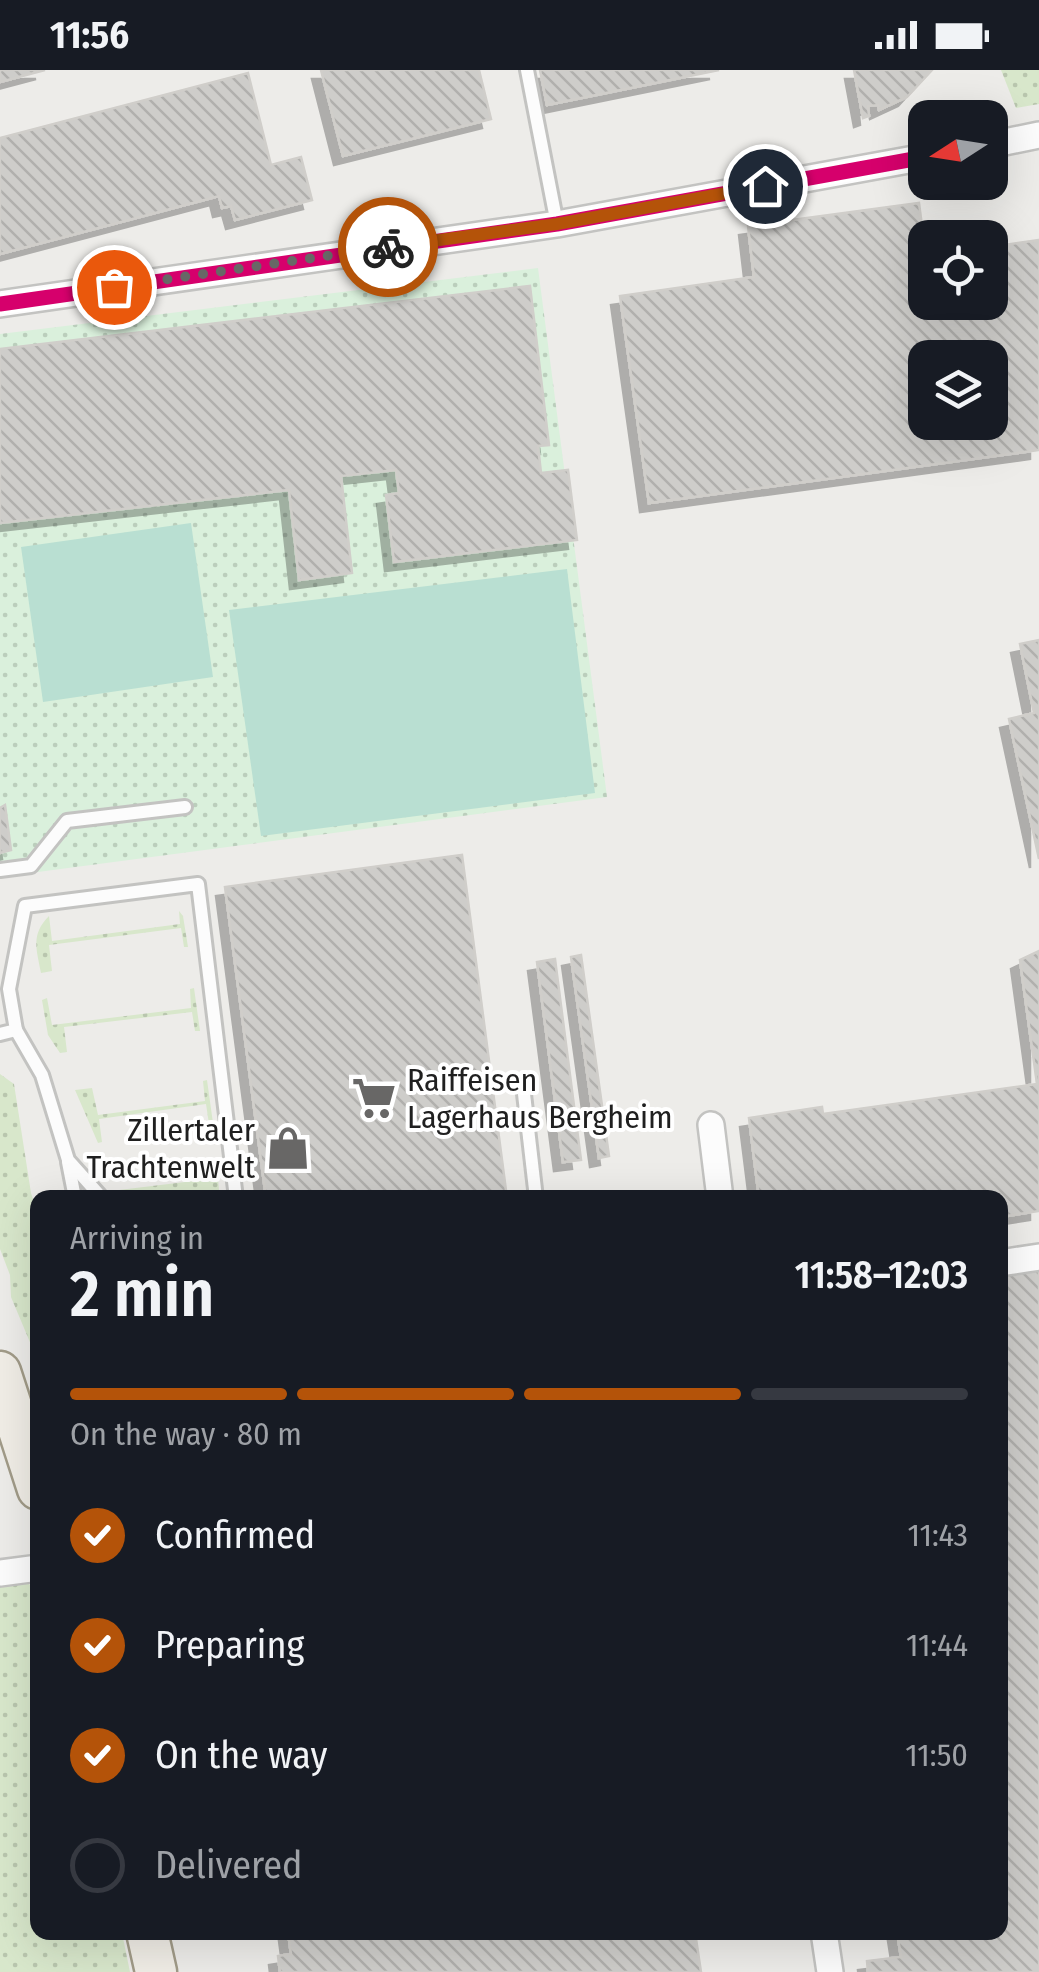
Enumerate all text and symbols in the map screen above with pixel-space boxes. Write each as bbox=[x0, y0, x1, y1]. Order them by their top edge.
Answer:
text: 11:56 bbox=[50, 12, 129, 58]
north arrow bbox=[908, 100, 1008, 200]
map controls bbox=[908, 100, 1008, 440]
pin bbox=[723, 144, 808, 229]
icon: home bbox=[738, 159, 793, 214]
courier bbox=[338, 197, 438, 297]
icon: bike bbox=[361, 220, 416, 275]
button: locate bbox=[908, 220, 1008, 320]
pin bbox=[72, 245, 157, 330]
icon: bag bbox=[87, 260, 142, 315]
button: layers bbox=[908, 340, 1008, 440]
place label: Raiffeisen Lagerhaus Bergheim bbox=[407, 1061, 673, 1136]
supermarket icon: Raiffeisen Lagerhaus Bergheim bbox=[350, 1074, 398, 1122]
place label: Zillertaler Trachtenwelt bbox=[86, 1111, 256, 1186]
shop icon: Zillertaler Trachtenwelt bbox=[264, 1124, 312, 1172]
text: Arriving in bbox=[70, 1219, 204, 1257]
text: 11:58–12:03 bbox=[795, 1252, 968, 1298]
text: 2 min bbox=[70, 1255, 214, 1333]
text: On the way · 80 m bbox=[70, 1415, 302, 1453]
icon: check bbox=[70, 1508, 125, 1563]
text: Confirmed bbox=[155, 1512, 315, 1558]
text: 11:43 bbox=[907, 1516, 968, 1554]
icon: check bbox=[70, 1618, 125, 1673]
text: Preparing bbox=[155, 1622, 304, 1668]
text: 11:44 bbox=[906, 1626, 968, 1664]
icon: check bbox=[70, 1728, 125, 1783]
text: On the way bbox=[155, 1732, 327, 1778]
text: 11:50 bbox=[905, 1736, 968, 1774]
text: Delivered bbox=[155, 1842, 302, 1888]

